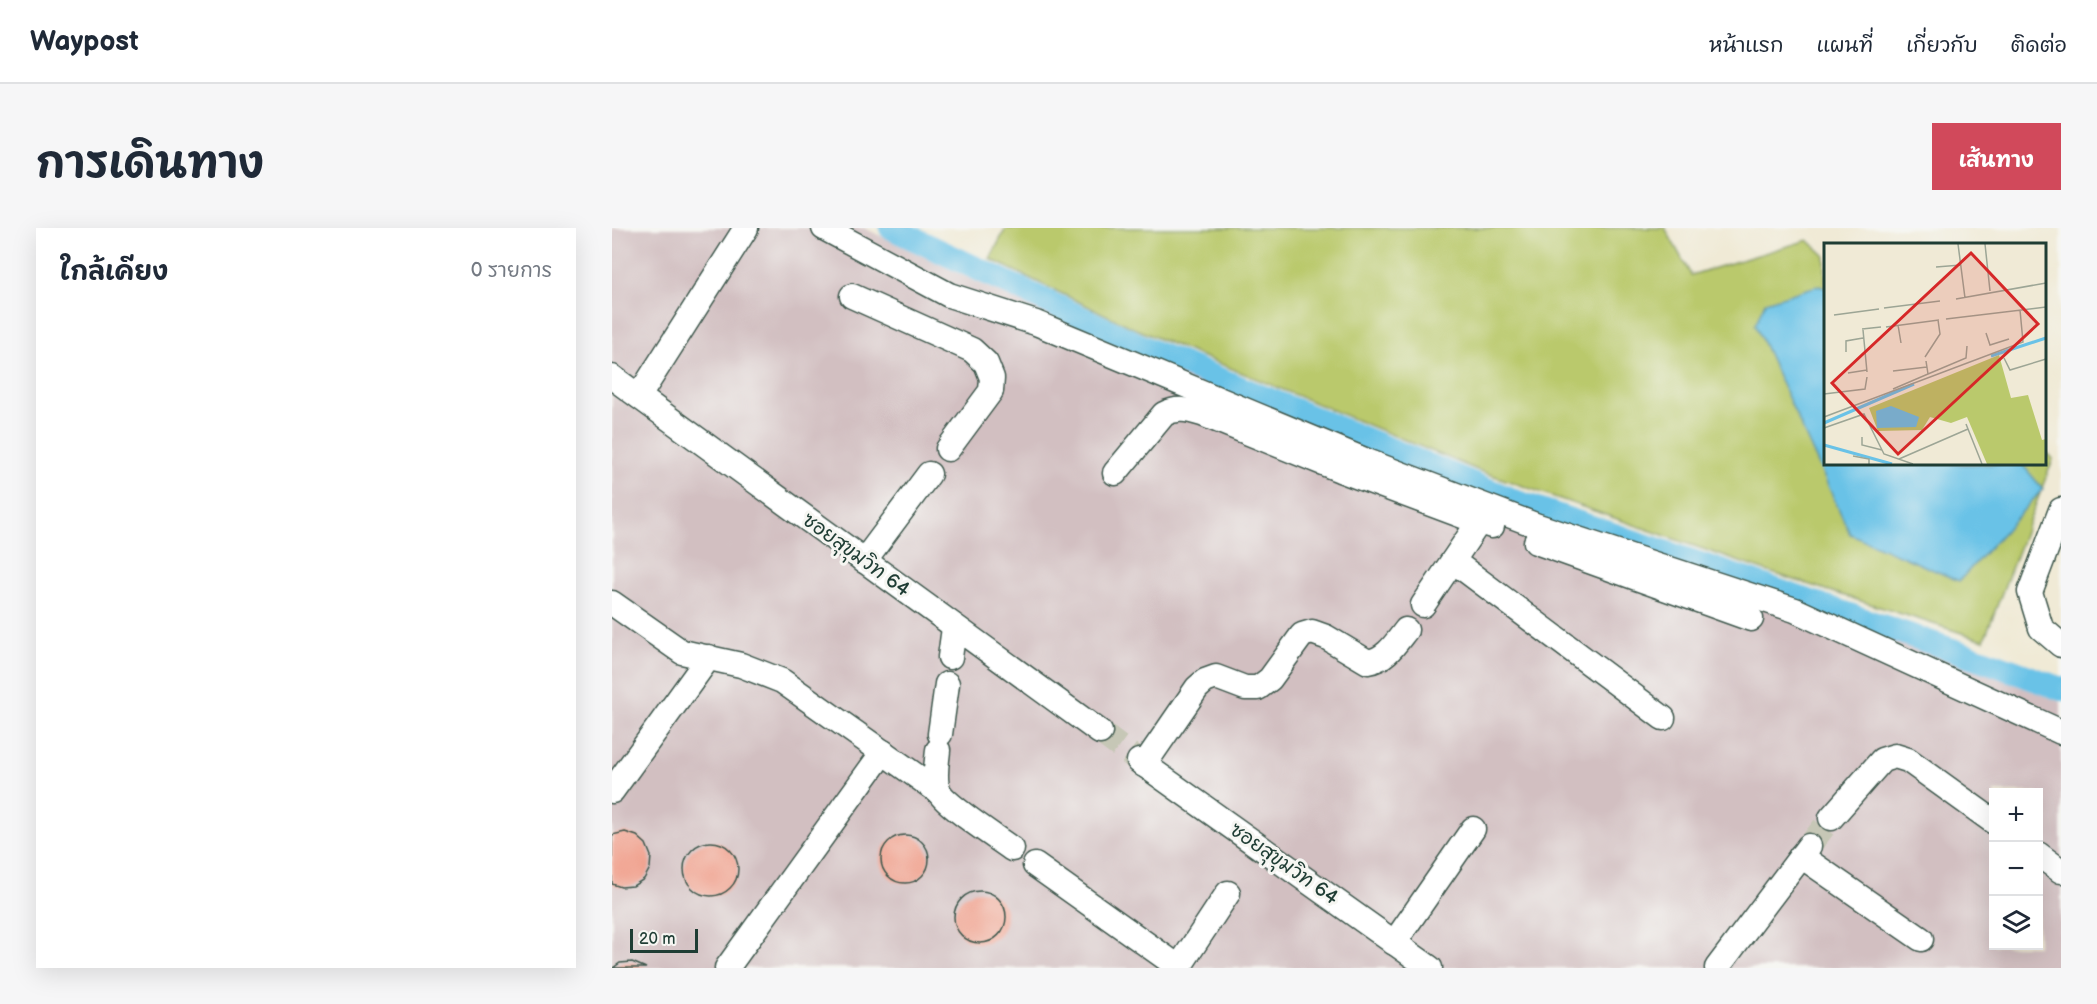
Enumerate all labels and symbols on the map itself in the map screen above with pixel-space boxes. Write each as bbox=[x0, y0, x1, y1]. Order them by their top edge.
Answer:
inset map bbox=[1824, 243, 2046, 465]
street label: ซอยสุขุมวิท 64 bbox=[796, 507, 915, 604]
street label: ซอยสุขุมวิท 64 bbox=[1223, 817, 1343, 913]
scale bar bbox=[630, 926, 698, 954]

